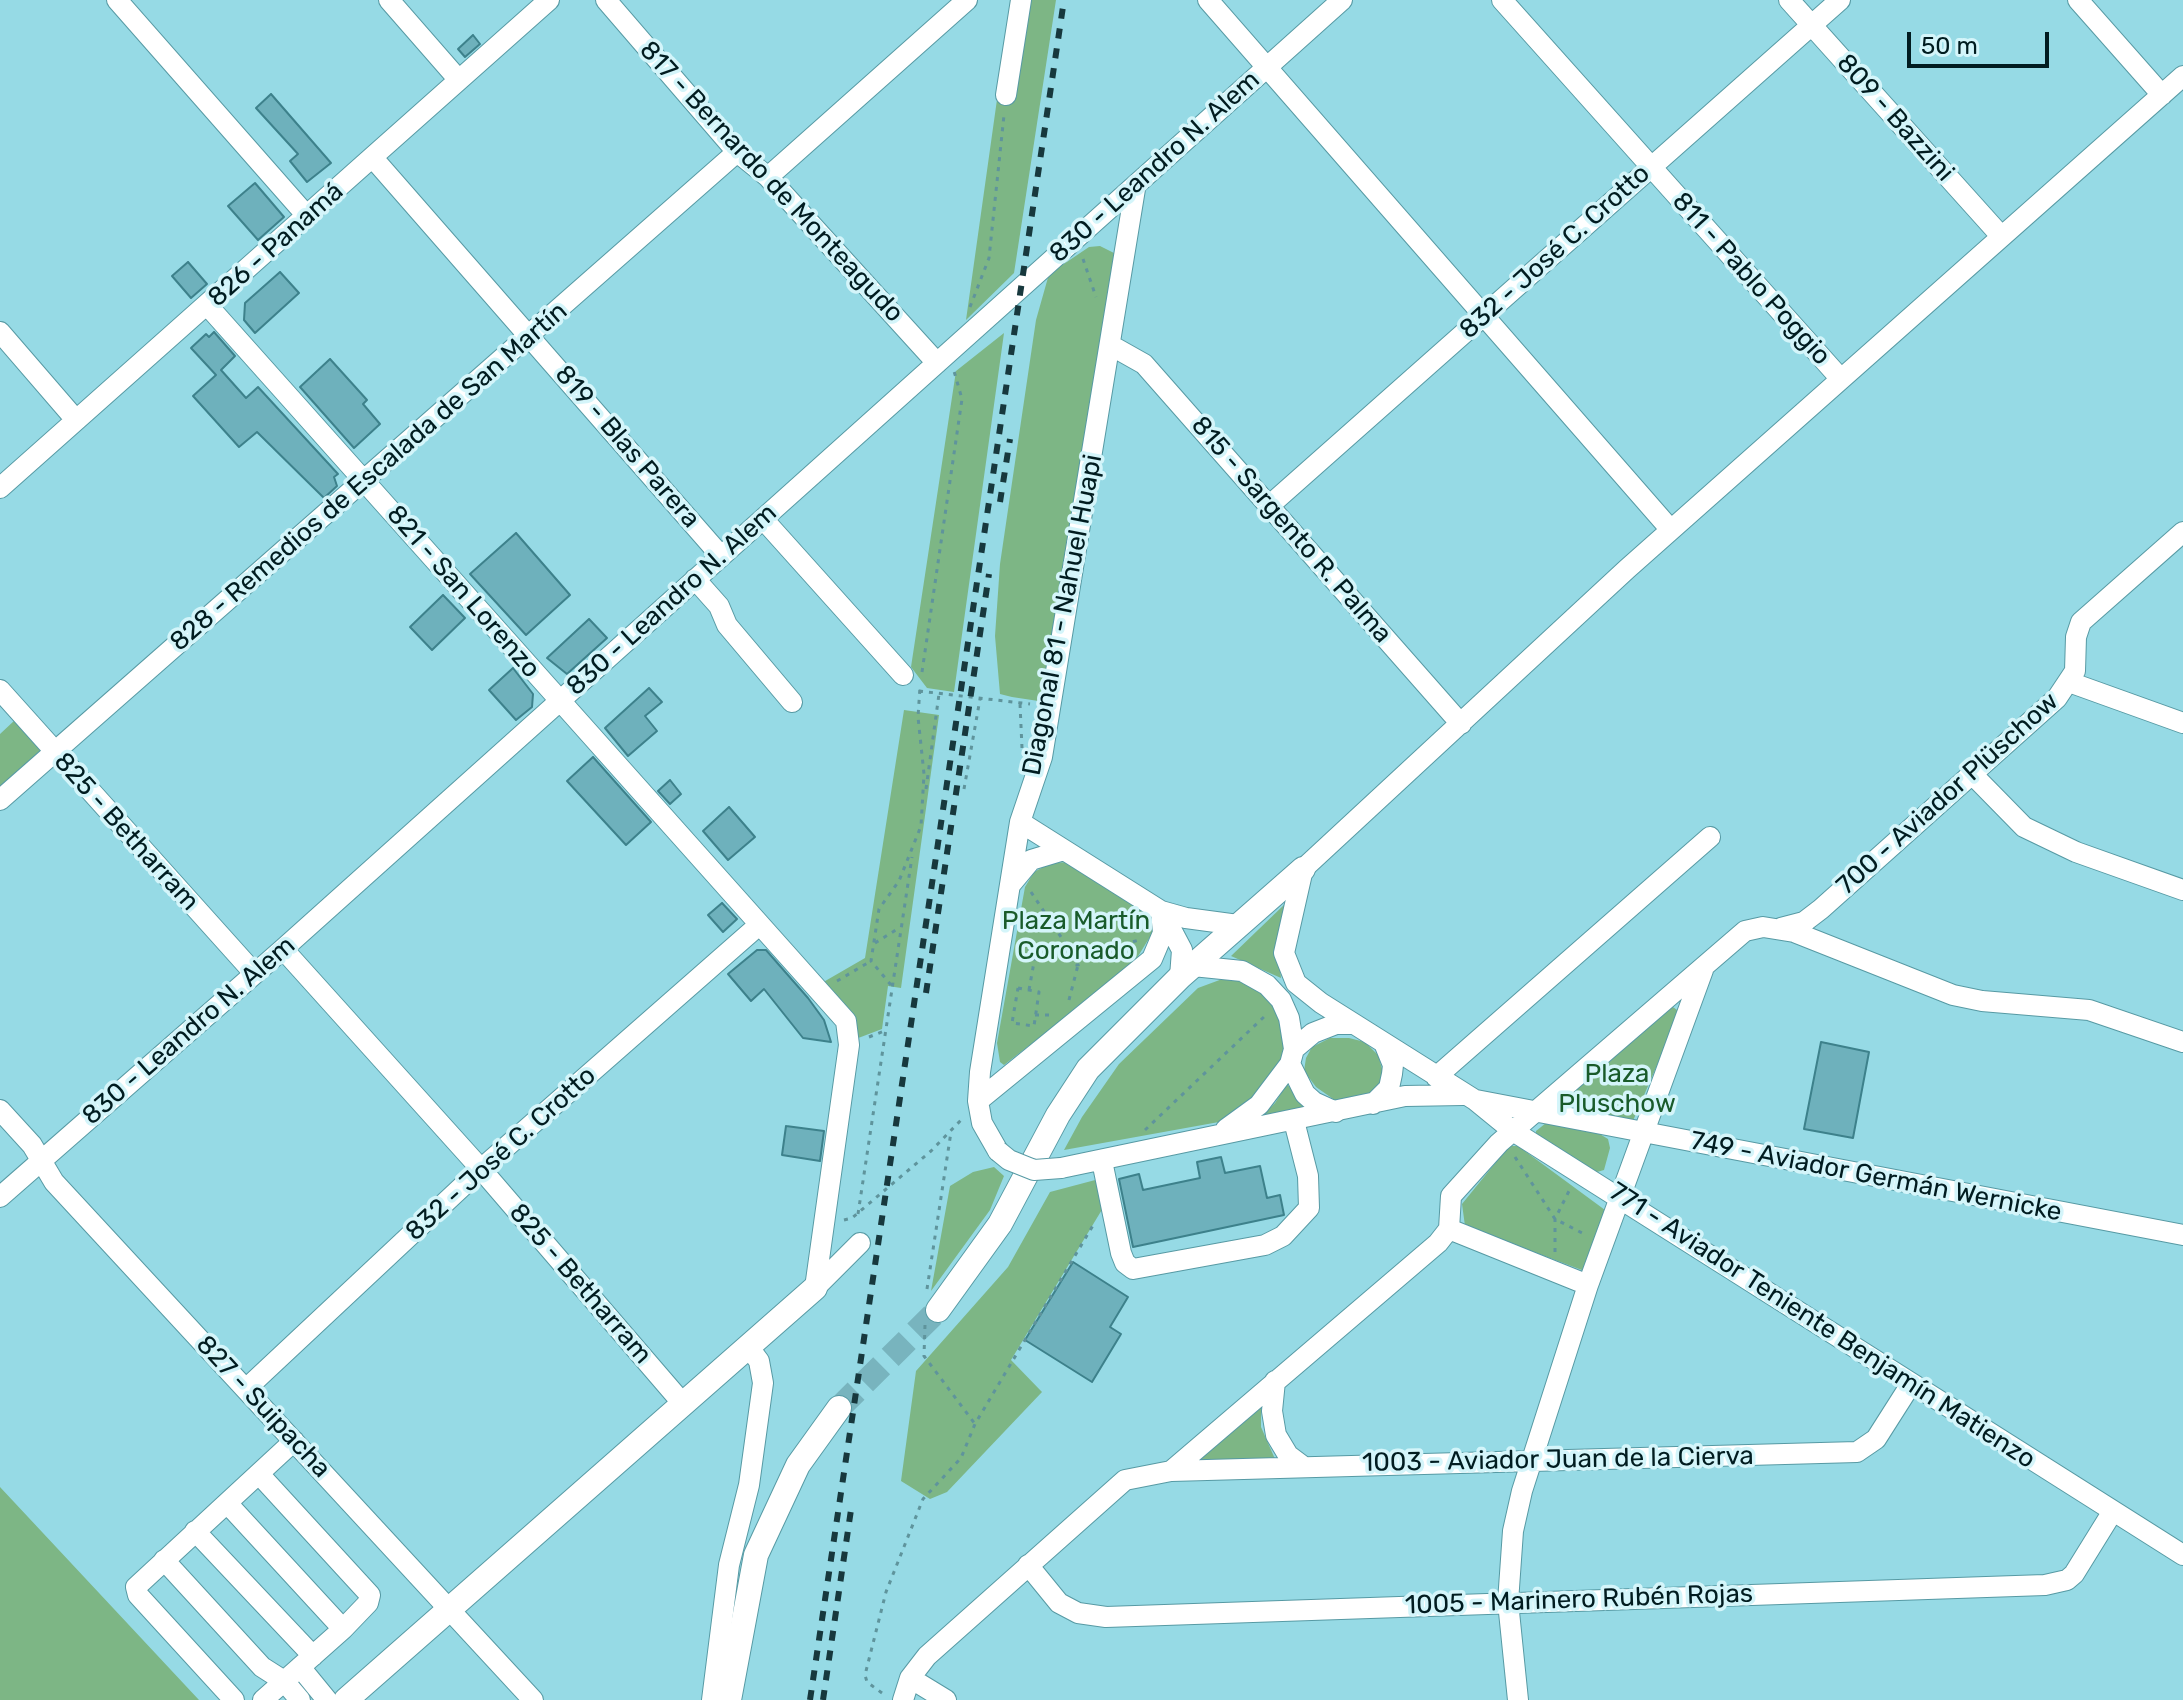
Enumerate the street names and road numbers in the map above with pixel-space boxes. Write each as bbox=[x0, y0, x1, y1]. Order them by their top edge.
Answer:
street label: 817 - Bernardo de Monteagudo bbox=[632, 35, 910, 329]
street label: 809 - Bazzini bbox=[1830, 48, 1960, 188]
street label: 830 - Leandro N. Alem bbox=[1044, 65, 1266, 269]
street label: 832 - José C. Crotto bbox=[1453, 158, 1657, 346]
street label: 826 - Panamá bbox=[202, 176, 350, 314]
street label: 811 - Pablo Poggio bbox=[1665, 186, 1837, 372]
street label: 828 - Remedios de Escalada de San Martín bbox=[164, 296, 574, 658]
street label: 819 - Blas Parera bbox=[548, 359, 706, 535]
street label: 815 - Sargento R. Palma bbox=[1184, 410, 1398, 650]
street label: Diagonal 81 - Nahuel Huapi bbox=[1017, 452, 1109, 778]
street label: 830 - Leandro N. Alem bbox=[561, 498, 783, 702]
street label: 821 - San Lorenzo bbox=[380, 499, 546, 685]
street label: 700 - Aviador Plüschow bbox=[1831, 686, 2065, 902]
street label: 825 - Betharram bbox=[47, 747, 205, 917]
street label: 830 - Leandro N. Alem bbox=[76, 930, 302, 1132]
street label: 832 - José C. Crotto bbox=[399, 1060, 603, 1248]
street label: 749 - Aviador Germán Wernicke bbox=[1688, 1126, 2064, 1228]
street label: 771 - Aviador Teniente Benjamín Matienzo bbox=[1603, 1176, 2041, 1476]
street label: 825 - Betharram bbox=[502, 1198, 658, 1370]
street label: 827 - Suipacha bbox=[189, 1329, 337, 1485]
street label: 1003 - Aviador Juan de la Cierva bbox=[1362, 1441, 1754, 1479]
street label: 1005 - Marinero Rubén Rojas bbox=[1404, 1578, 1754, 1622]

